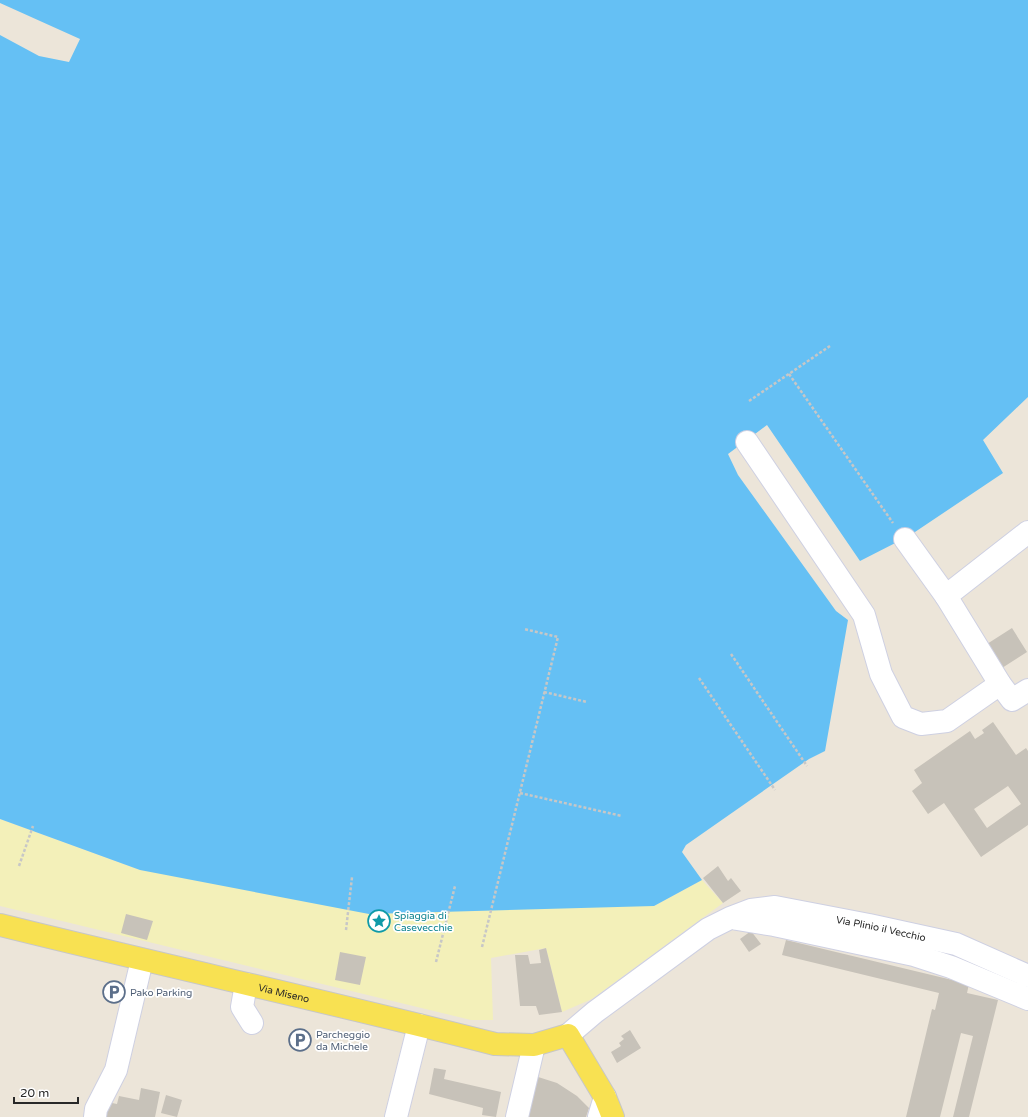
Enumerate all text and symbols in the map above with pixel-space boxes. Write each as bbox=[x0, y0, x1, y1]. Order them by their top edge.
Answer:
place icon: Spiaggia di Casevecchie bbox=[366, 908, 392, 934]
place label: Spiaggia di Casevecchie bbox=[394, 910, 453, 934]
street label: Via Plinio il Vecchio bbox=[835, 914, 927, 944]
parking icon: Pako Parking bbox=[101, 979, 127, 1005]
street label: Via Miseno bbox=[257, 982, 311, 1006]
place label: Pako Parking bbox=[130, 987, 192, 999]
parking icon: Parcheggio da Michele bbox=[287, 1027, 313, 1053]
place label: Parcheggio da Michele bbox=[316, 1029, 370, 1053]
scale bar bbox=[14, 1079, 78, 1105]
text: 20 m bbox=[20, 1086, 49, 1100]

